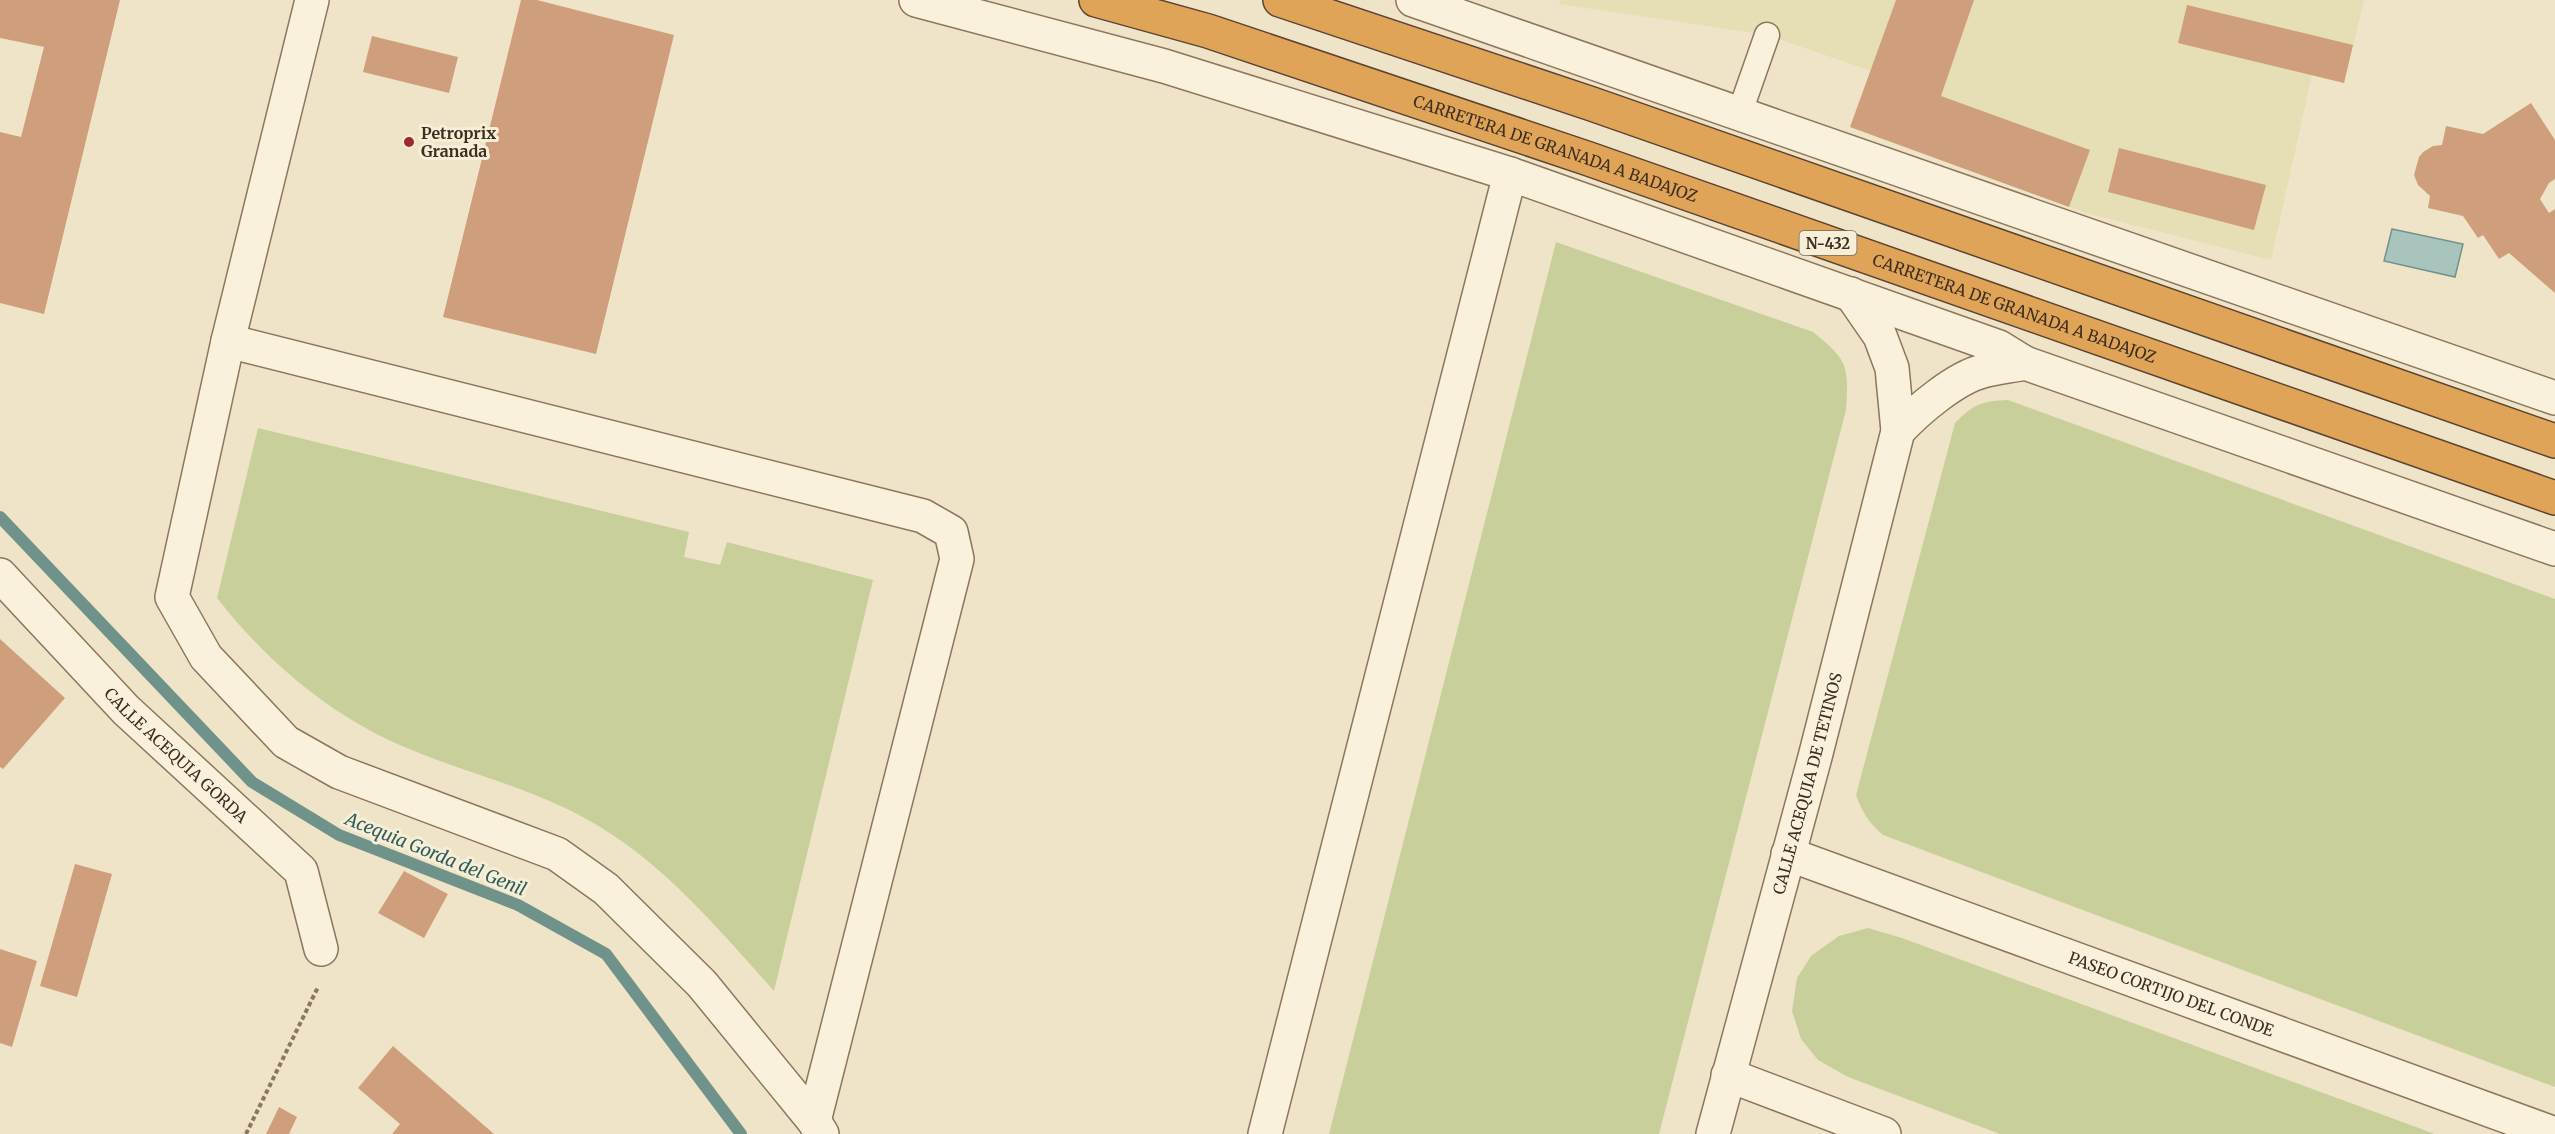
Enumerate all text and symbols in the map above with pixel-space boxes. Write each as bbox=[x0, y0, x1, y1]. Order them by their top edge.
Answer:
street label: CARRETERA DE GRANADA A BADAJOZ bbox=[1411, 91, 1700, 206]
place label: Petroprix Granada bbox=[421, 123, 496, 161]
marker: Petroprix Granada bbox=[402, 135, 416, 149]
road number: N-432 bbox=[1800, 231, 1856, 255]
street label: CARRETERA DE GRANADA A BADAJOZ bbox=[1870, 249, 2159, 367]
street label: CALLE ACEQUIA DE TETINOS bbox=[1768, 670, 1846, 897]
street label: CALLE ACEQUIA GORDA bbox=[100, 683, 252, 827]
water label: Acequia Gorda del Genil bbox=[340, 806, 530, 901]
street label: PASEO CORTIJO DEL CONDE bbox=[2066, 947, 2277, 1041]

